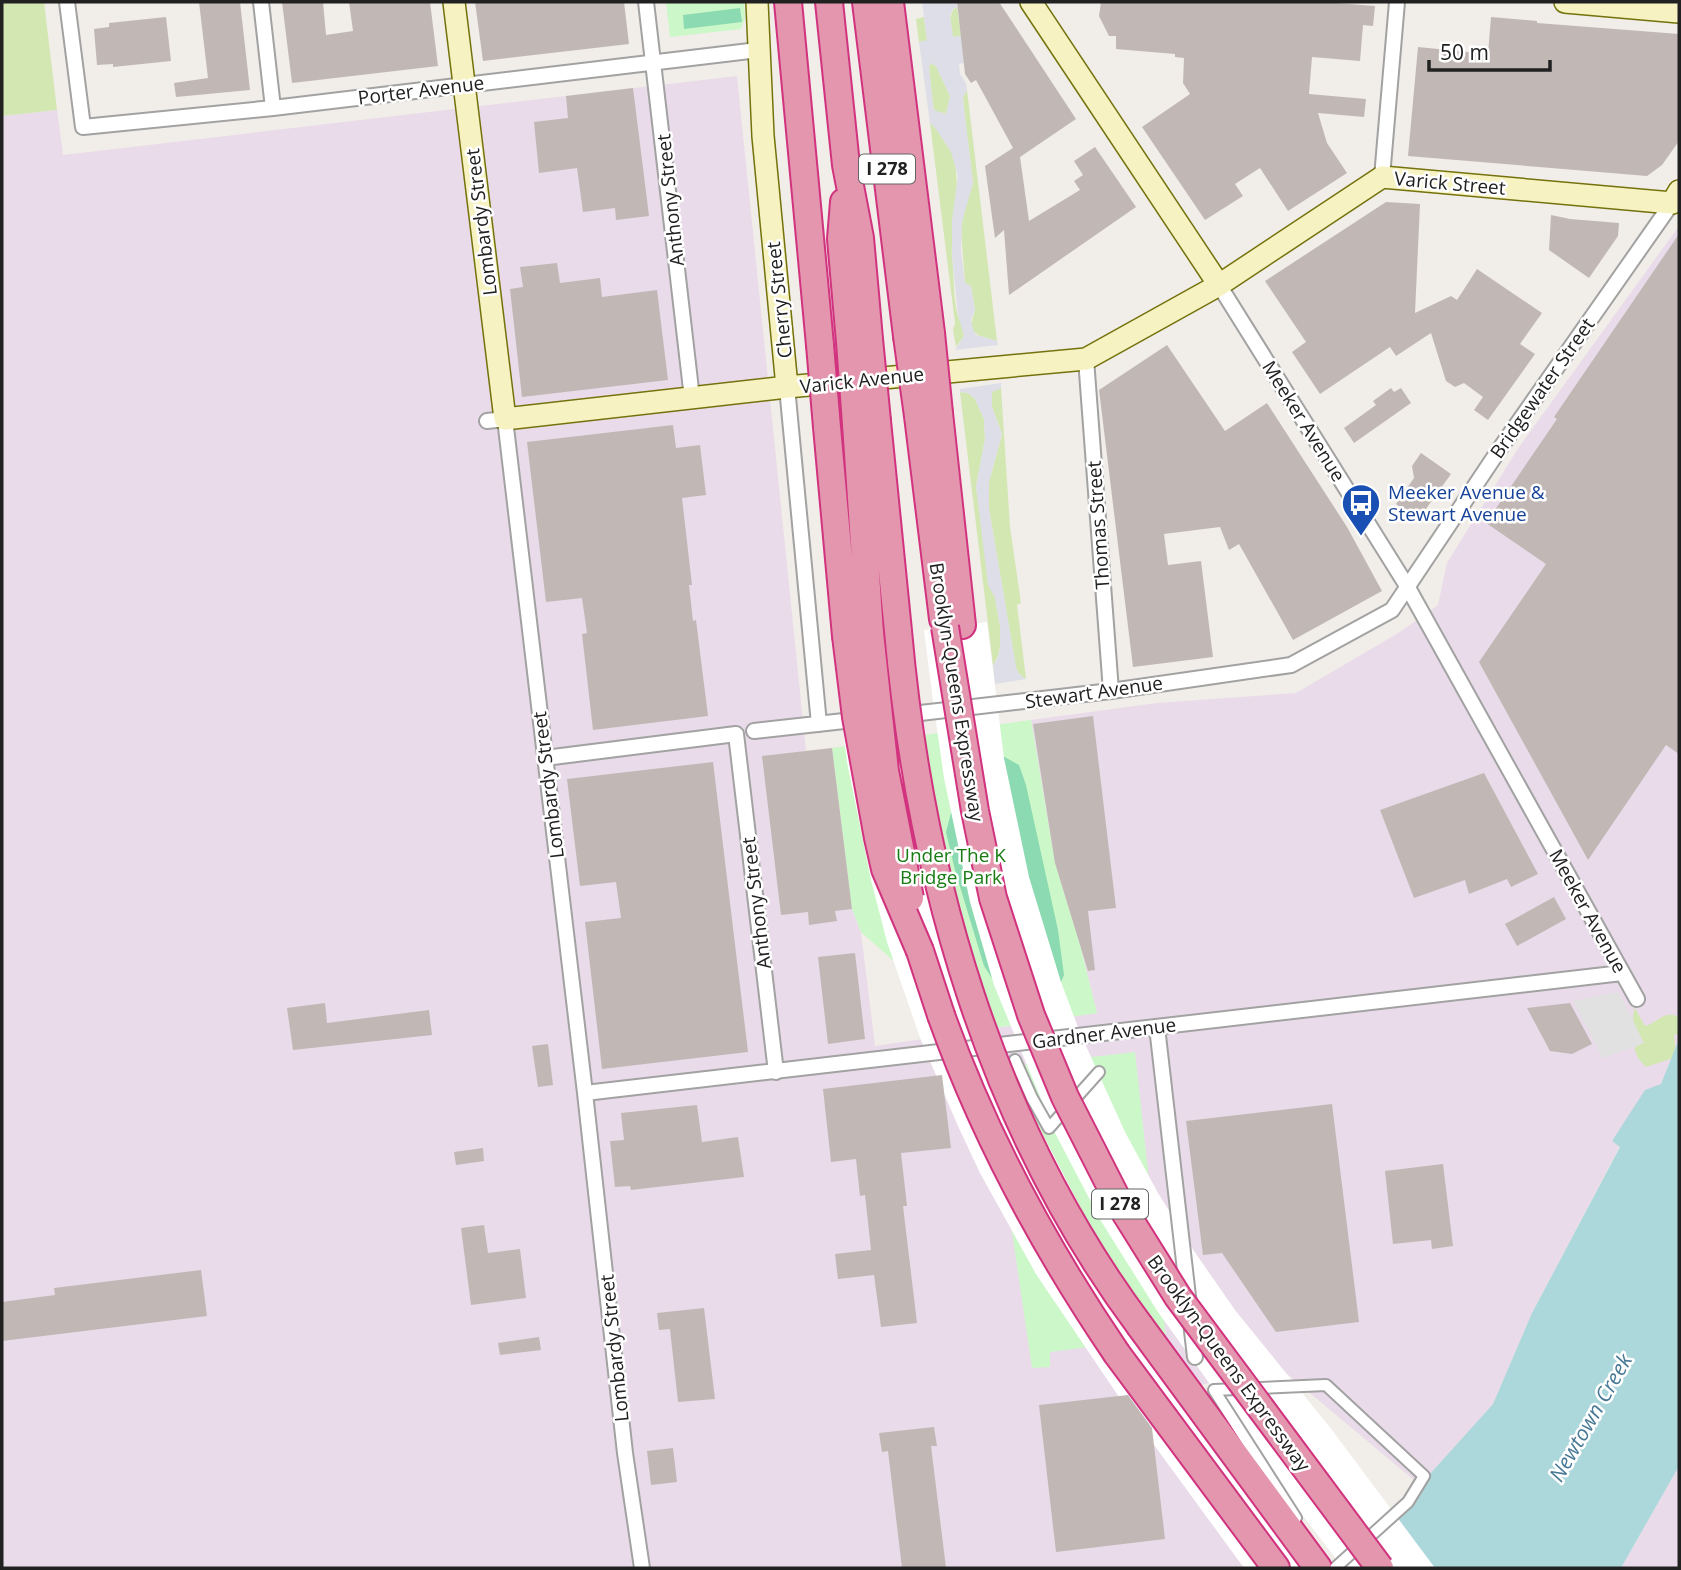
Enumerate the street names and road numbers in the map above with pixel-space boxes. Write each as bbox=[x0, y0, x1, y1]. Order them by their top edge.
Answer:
street label: Porter Avenue bbox=[356, 69, 486, 111]
street label: Anthony Street bbox=[650, 132, 690, 267]
street label: Lombardy Street bbox=[459, 147, 503, 297]
road number: I 278 bbox=[859, 154, 915, 184]
street label: Varick Street bbox=[1393, 165, 1507, 201]
street label: Cherry Street bbox=[760, 240, 798, 360]
street label: Bridgewater Street bbox=[1484, 312, 1600, 463]
street label: Meeker Avenue bbox=[1256, 356, 1352, 486]
street label: Varick Avenue bbox=[799, 361, 925, 399]
street label: Thomas Street bbox=[1081, 460, 1115, 590]
street label: Brooklyn-Queens Expressway bbox=[924, 561, 990, 824]
street label: Stewart Avenue bbox=[1023, 669, 1165, 715]
street label: Lombardy Street bbox=[526, 710, 570, 860]
street label: Anthony Street bbox=[735, 835, 777, 970]
street label: Meeker Avenue bbox=[1543, 844, 1633, 978]
street label: Gardner Avenue bbox=[1030, 1011, 1178, 1055]
road number: I 278 bbox=[1092, 1190, 1148, 1218]
street label: Brooklyn-Queens Expressway bbox=[1142, 1249, 1317, 1477]
street label: Lombardy Street bbox=[593, 1273, 635, 1423]

